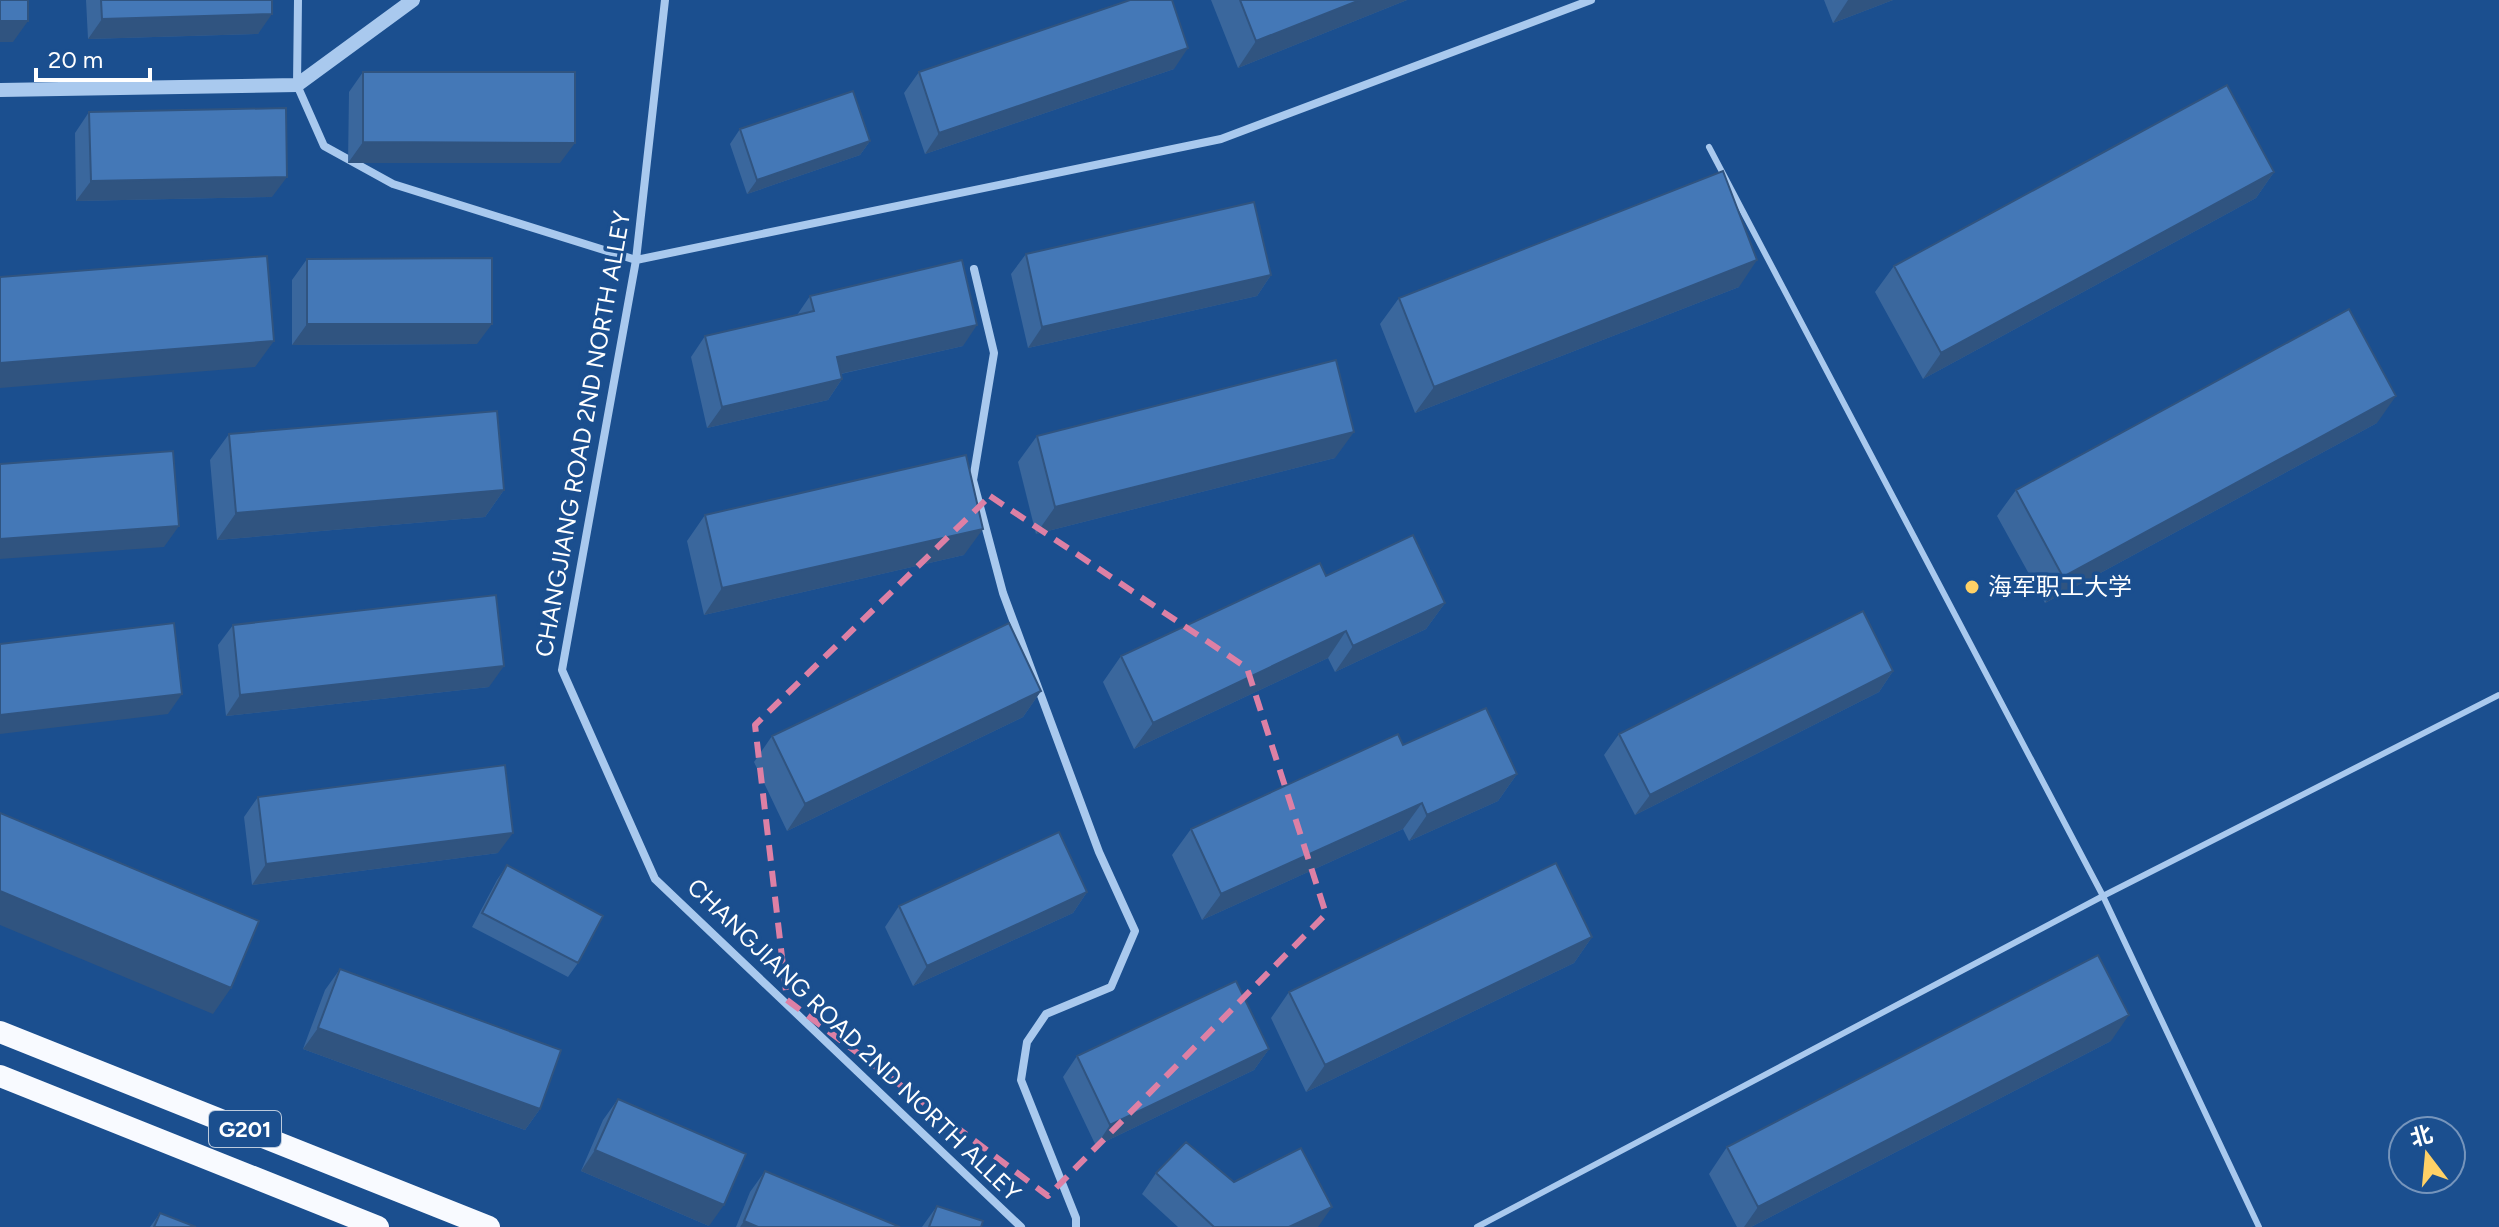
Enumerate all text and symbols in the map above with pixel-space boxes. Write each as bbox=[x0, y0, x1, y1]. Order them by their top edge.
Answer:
scale bar bbox=[36, 32, 150, 82]
text: 20 m bbox=[48, 45, 103, 74]
street label: CHANGJIANG ROAD 2ND NORTH ALLEY bbox=[529, 208, 636, 659]
place label: 海军职工大学 bbox=[1988, 572, 2132, 601]
marker: 海军职工大学 bbox=[1963, 578, 1981, 596]
street label: CHANGJIANG ROAD 2ND NORTH ALLEY bbox=[682, 872, 1027, 1208]
road number: G201 bbox=[209, 1111, 281, 1147]
north arrow bbox=[2387, 1115, 2467, 1195]
text: 北 bbox=[2407, 1120, 2436, 1152]

